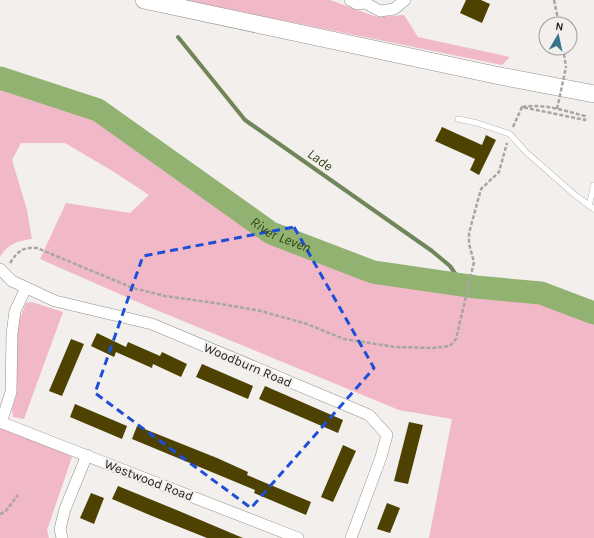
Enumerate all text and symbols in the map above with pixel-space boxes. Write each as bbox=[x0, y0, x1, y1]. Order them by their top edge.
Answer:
north arrow bbox=[538, 16, 578, 56]
text: N bbox=[555, 20, 564, 34]
water label: Lade bbox=[304, 145, 336, 175]
water label: River Leven bbox=[247, 213, 313, 256]
street label: Woodburn Road bbox=[202, 340, 294, 390]
street label: Westwood Road bbox=[102, 456, 196, 504]

